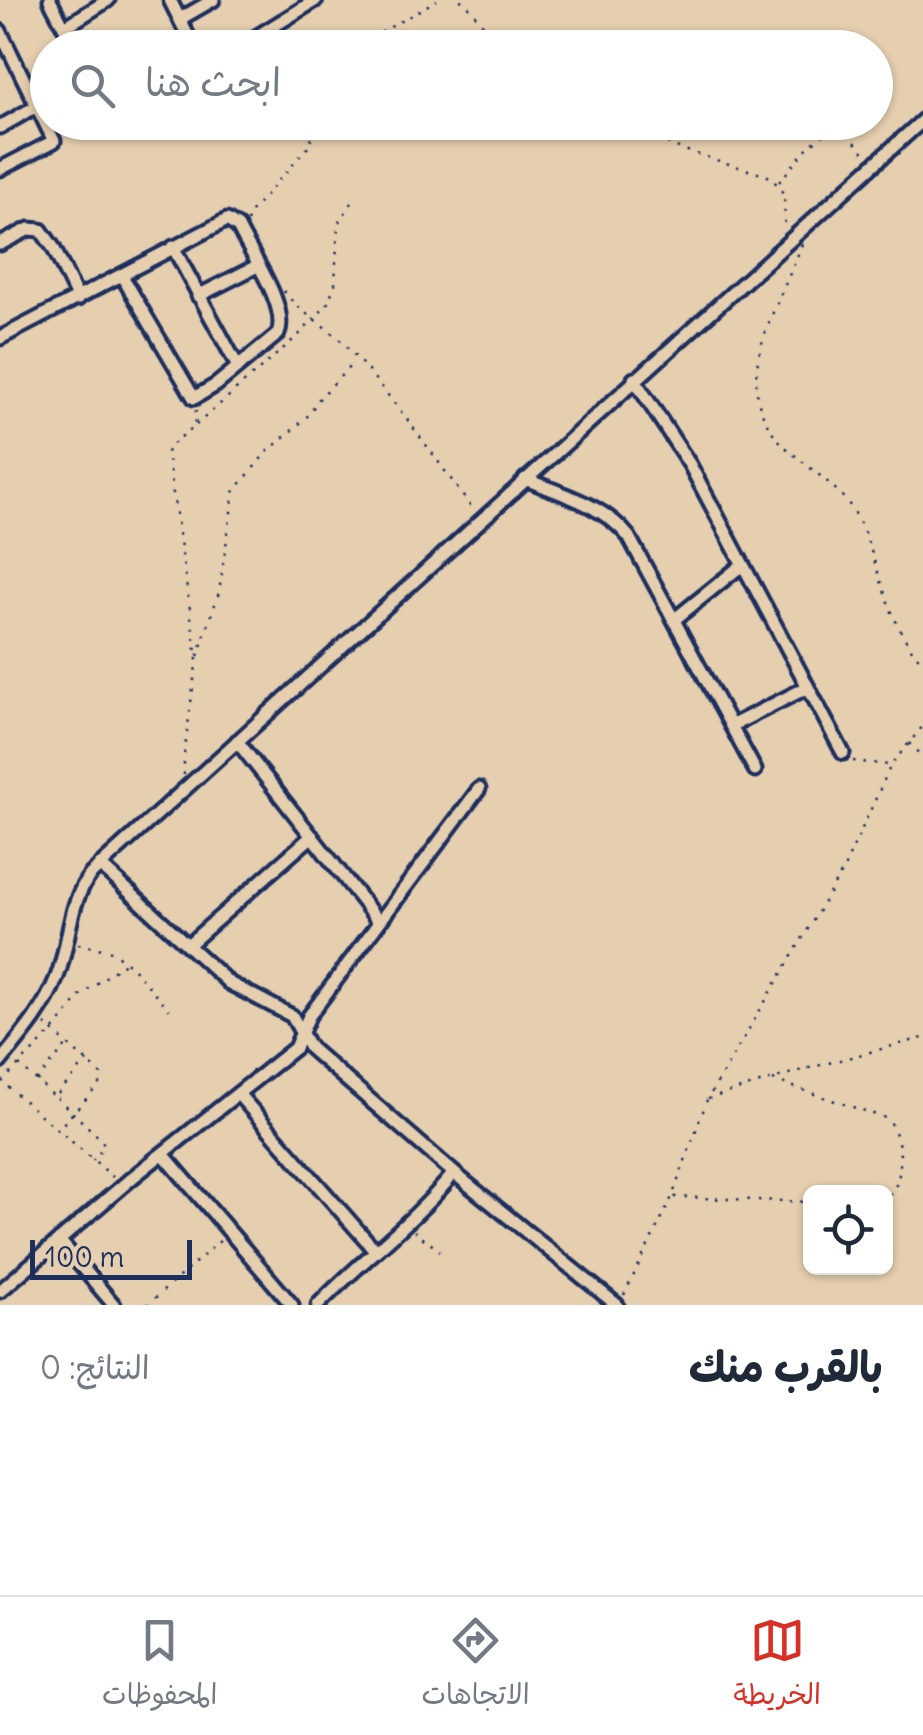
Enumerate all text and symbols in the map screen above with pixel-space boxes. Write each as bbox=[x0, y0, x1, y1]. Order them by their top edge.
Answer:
search box bbox=[30, 30, 893, 140]
icon: search bbox=[65, 58, 120, 113]
text: ابحث هنا bbox=[145, 59, 281, 106]
map controls bbox=[803, 1185, 893, 1275]
button: locate bbox=[803, 1185, 893, 1275]
scale bar bbox=[30, 1235, 192, 1280]
text: 100 m bbox=[45, 1239, 124, 1275]
text: بالقرب منك bbox=[689, 1341, 883, 1393]
text: النتائج: 0 bbox=[40, 1347, 150, 1388]
tab: المحفوظات bbox=[102, 1613, 217, 1719]
tab: الاتجاهات bbox=[421, 1613, 530, 1719]
tab: الخريطة bbox=[734, 1613, 821, 1719]

